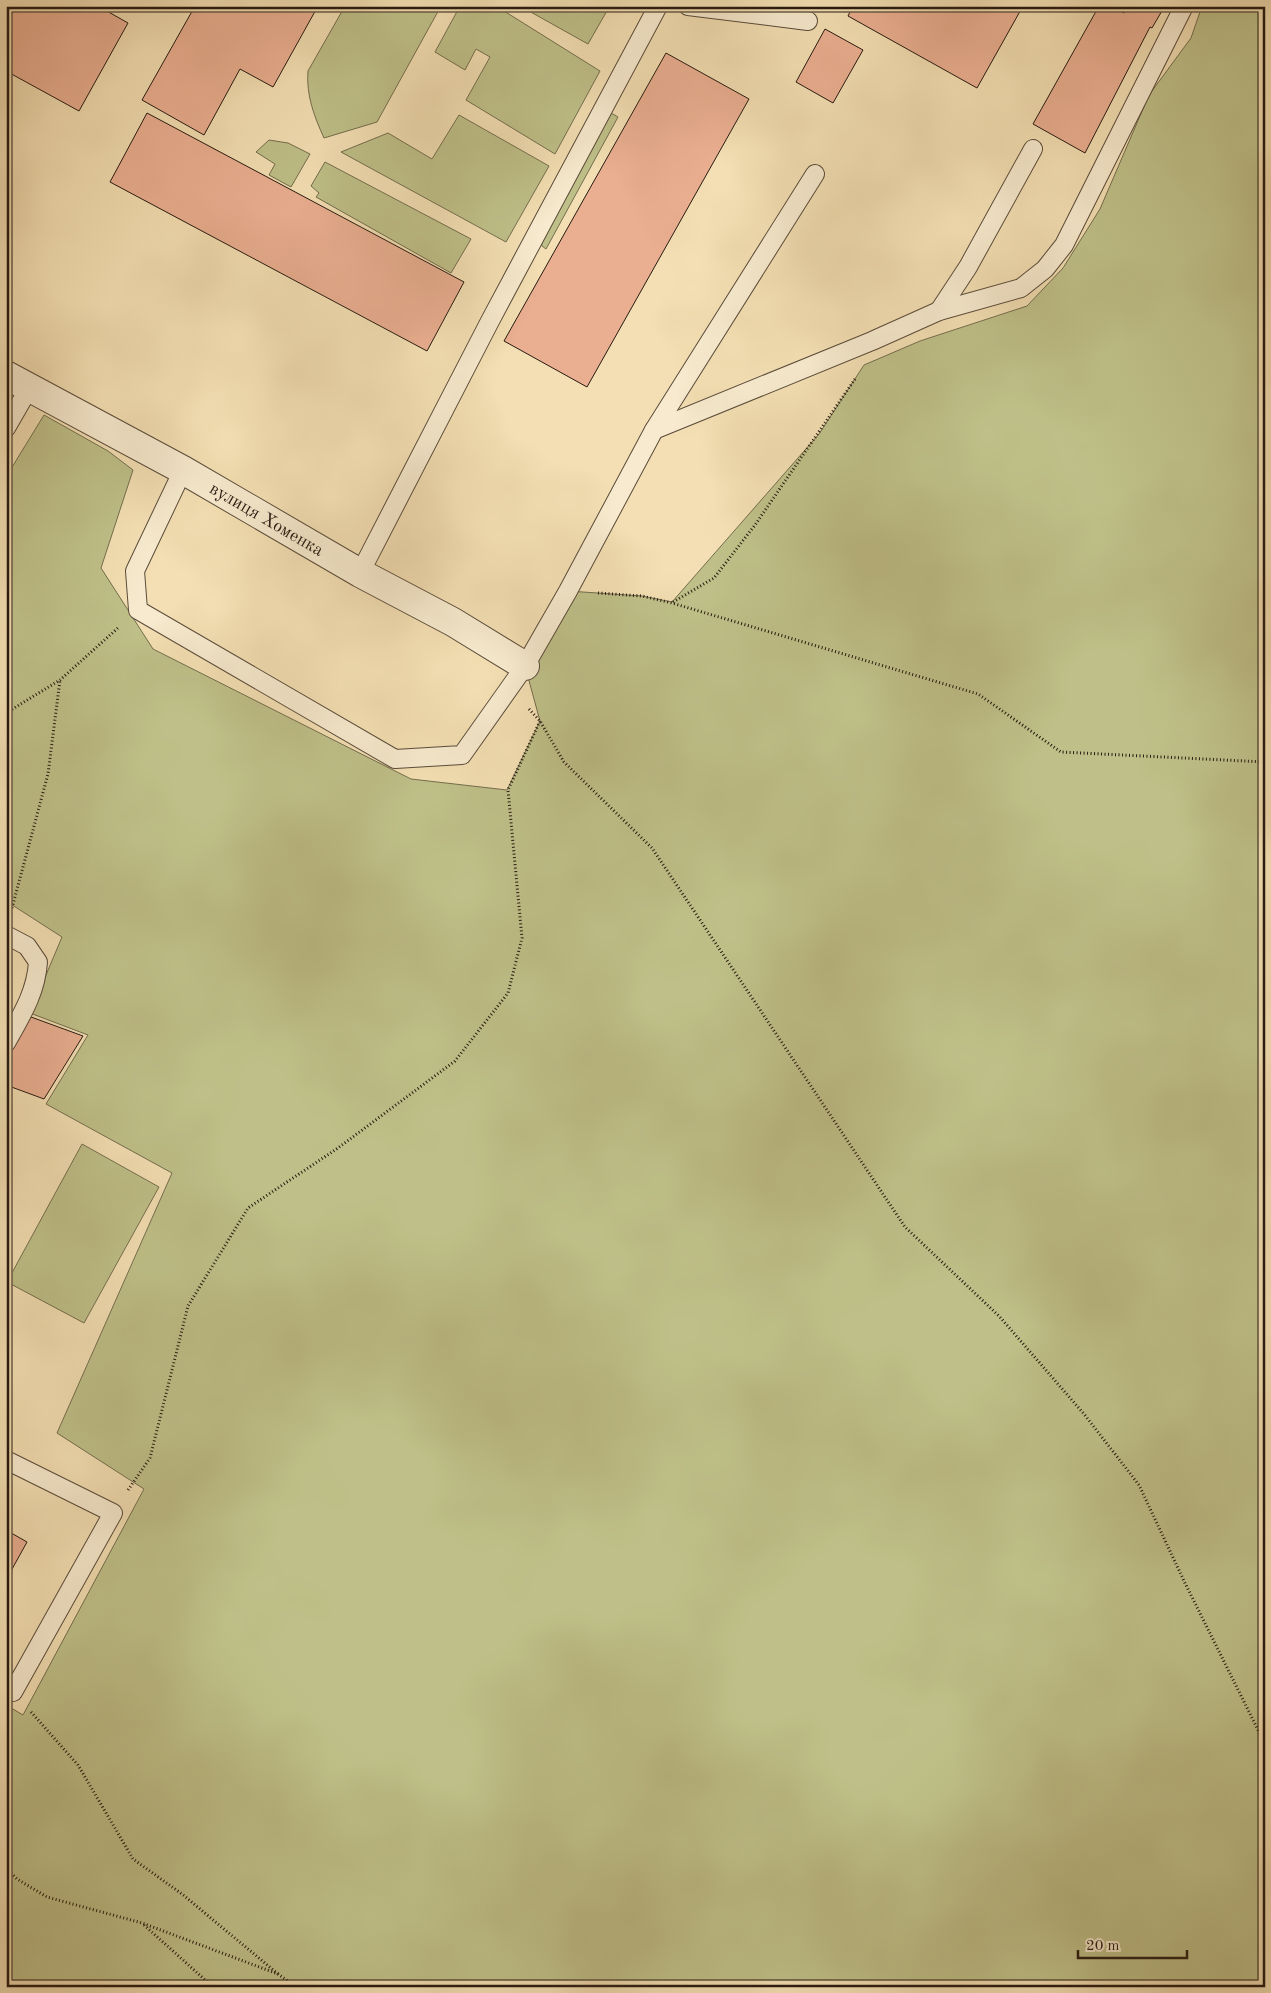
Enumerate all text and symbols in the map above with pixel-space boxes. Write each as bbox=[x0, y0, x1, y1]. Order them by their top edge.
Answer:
street label: вулиця Хоменка bbox=[206, 480, 327, 560]
scale bar bbox=[1078, 1928, 1187, 1960]
text: 20 m bbox=[1086, 1939, 1120, 1954]

